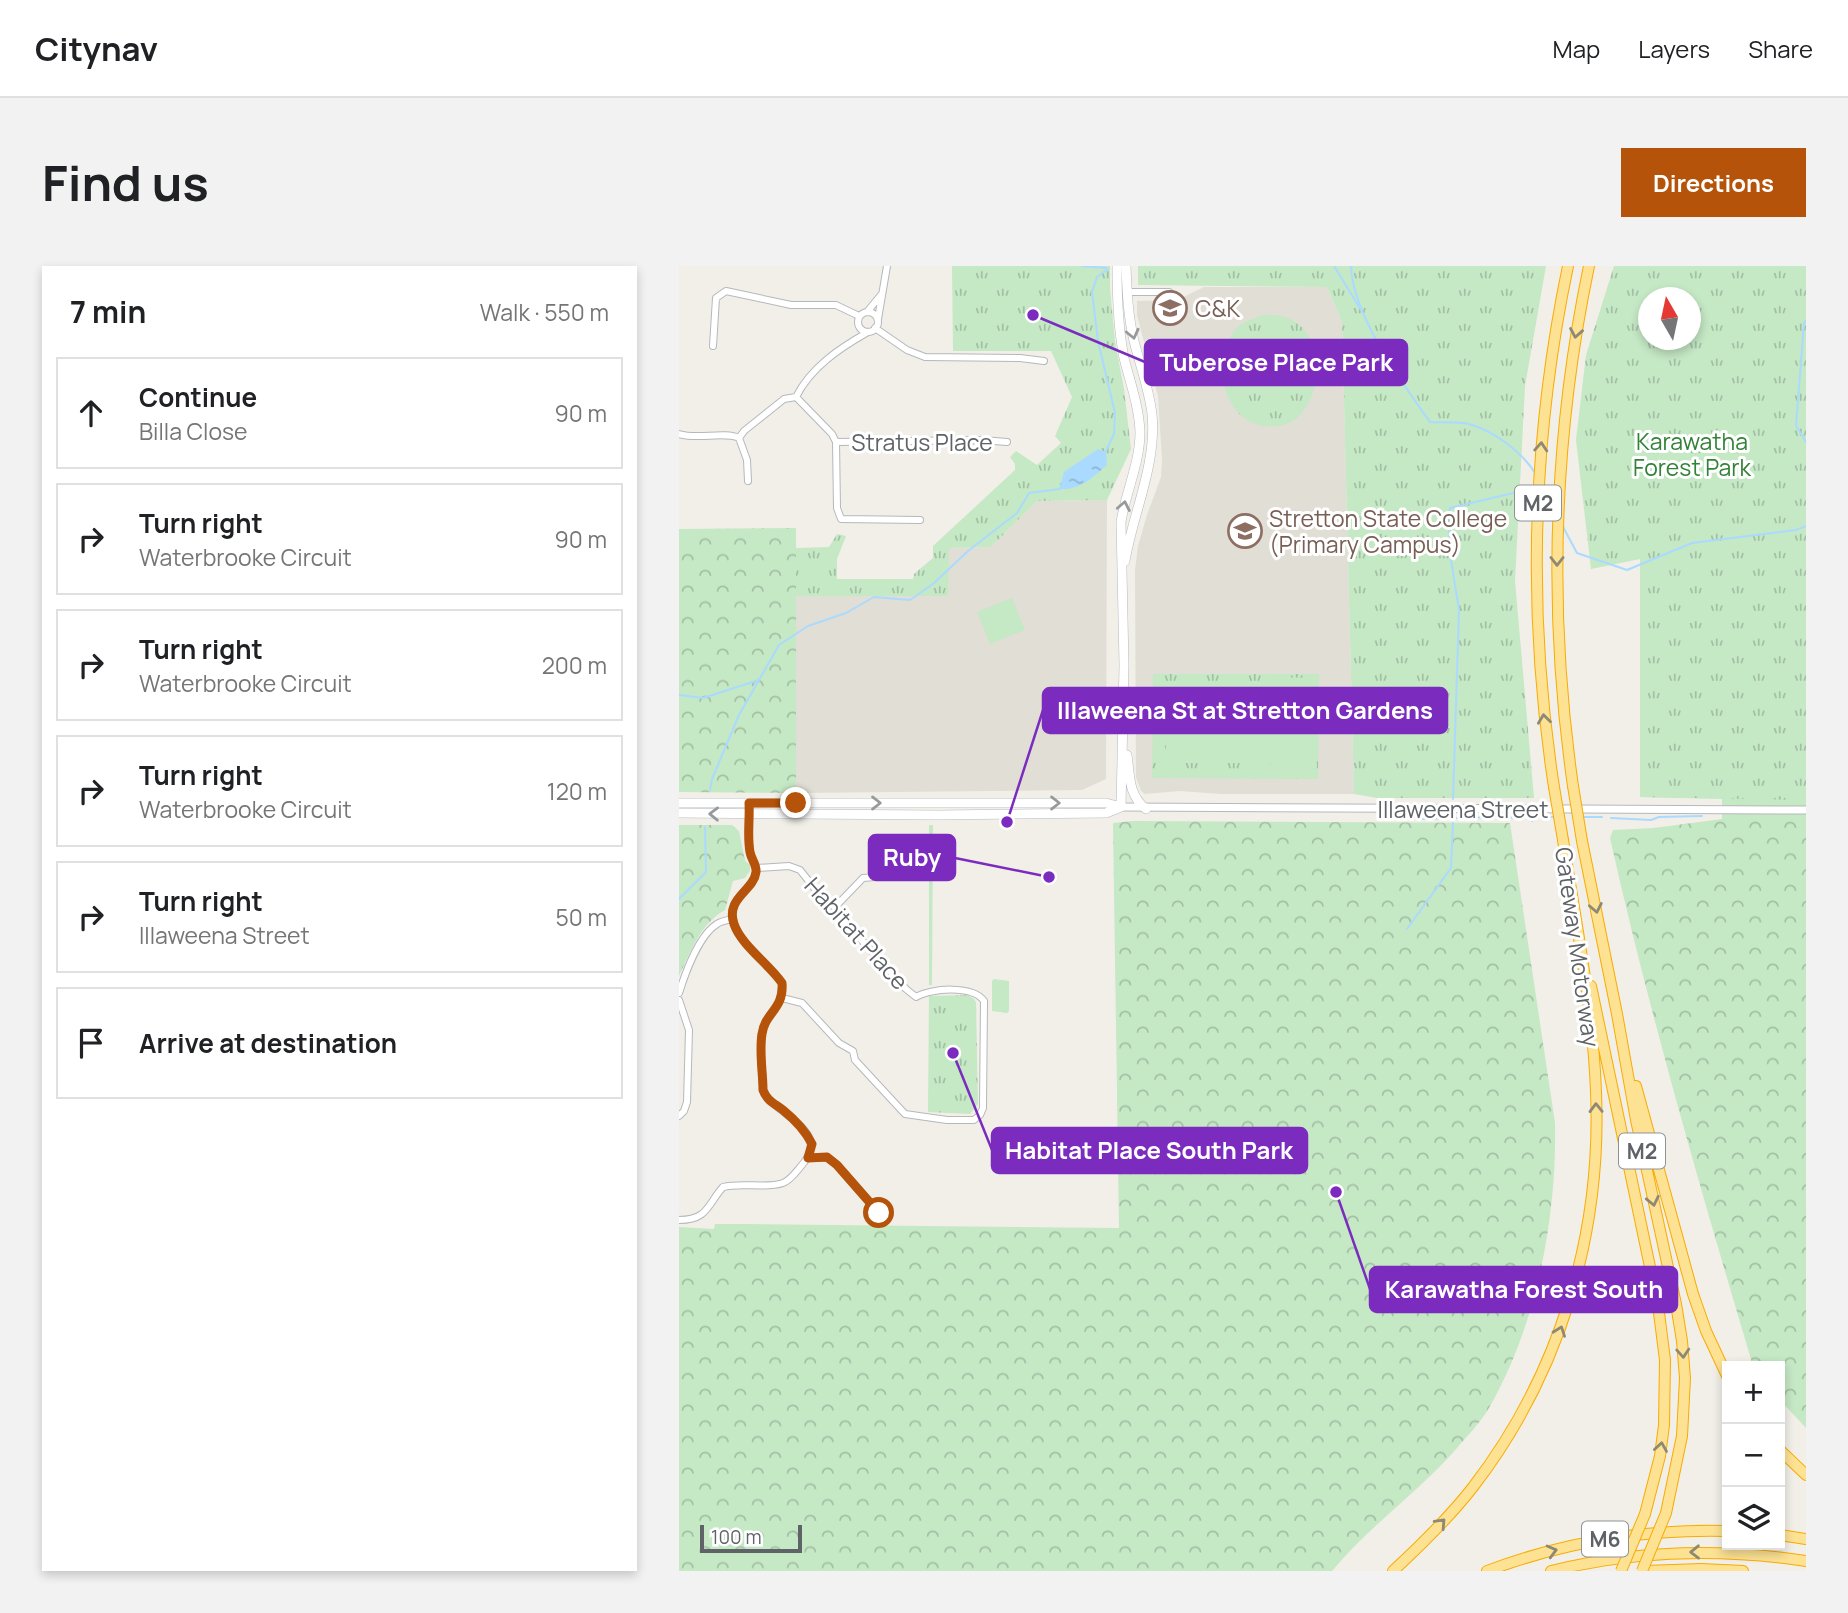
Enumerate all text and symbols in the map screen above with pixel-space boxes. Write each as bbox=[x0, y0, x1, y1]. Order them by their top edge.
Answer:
text: Citynav bbox=[35, 26, 158, 71]
text: Map bbox=[1553, 32, 1600, 65]
text: Layers bbox=[1638, 32, 1710, 65]
text: Share bbox=[1748, 32, 1813, 65]
button: Directions bbox=[1621, 148, 1806, 217]
text: Find us bbox=[42, 149, 209, 216]
north arrow bbox=[1638, 287, 1701, 350]
school or university icon: C&K bbox=[1151, 289, 1189, 327]
text: 7 min bbox=[70, 291, 146, 332]
place label: C&K bbox=[1195, 292, 1240, 324]
text: Walk · 550 m bbox=[480, 296, 609, 328]
one-way arrow bbox=[1569, 327, 1584, 339]
one-way arrow bbox=[1124, 328, 1139, 340]
callout: Tuberose Place Park bbox=[1145, 340, 1407, 385]
text: Tuberose Place Park bbox=[1159, 345, 1394, 378]
text: Continue bbox=[139, 379, 257, 415]
icon: ahead bbox=[72, 394, 110, 432]
text: 90 m bbox=[555, 397, 607, 429]
text: Billa Close bbox=[139, 415, 247, 447]
park label: Karawatha Forest Park bbox=[1633, 425, 1752, 483]
street label: Stratus Place bbox=[851, 426, 993, 458]
one-way arrow bbox=[1533, 441, 1548, 452]
road number: M2 bbox=[1515, 485, 1561, 520]
one-way arrow bbox=[1116, 500, 1131, 512]
place label: Stretton State College (Primary Campus) bbox=[1269, 502, 1507, 560]
text: Turn right bbox=[139, 505, 263, 541]
school or university icon: Stretton State College (Primary Campus) bbox=[1226, 512, 1264, 550]
icon: right bbox=[72, 520, 110, 558]
text: 90 m bbox=[555, 523, 607, 555]
text: Waterbrooke Circuit bbox=[139, 541, 352, 573]
one-way arrow bbox=[1549, 556, 1565, 567]
text: Turn right bbox=[139, 631, 263, 667]
icon: right bbox=[72, 646, 110, 684]
text: 200 m bbox=[542, 649, 607, 681]
text: Waterbrooke Circuit bbox=[139, 667, 352, 699]
callout: Illaweena St at Stretton Gardens bbox=[1043, 688, 1447, 733]
text: Illaweena St at Stretton Gardens bbox=[1057, 693, 1433, 726]
one-way arrow bbox=[1537, 713, 1552, 725]
text: Turn right bbox=[139, 757, 263, 793]
icon: right bbox=[72, 772, 110, 810]
text: 120 m bbox=[547, 775, 607, 807]
route end bbox=[780, 787, 811, 818]
text: Waterbrooke Circuit bbox=[139, 793, 352, 825]
street label: Illaweena Street bbox=[1378, 793, 1548, 825]
one-way arrow bbox=[871, 795, 882, 811]
one-way arrow bbox=[1050, 795, 1061, 811]
one-way arrow bbox=[709, 806, 719, 822]
callout: Ruby bbox=[869, 835, 955, 880]
text: Ruby bbox=[883, 840, 942, 873]
street label: Gateway Motorway bbox=[1548, 845, 1608, 1049]
street label: Habitat Place bbox=[798, 870, 916, 996]
text: Turn right bbox=[139, 883, 263, 919]
icon: right bbox=[72, 898, 110, 936]
text: 50 m bbox=[556, 901, 607, 933]
one-way arrow bbox=[1588, 902, 1603, 914]
text: Illaweena Street bbox=[139, 919, 310, 951]
icon: arrive bbox=[72, 1024, 110, 1062]
text: Arrive at destination bbox=[139, 1025, 397, 1061]
one-way arrow bbox=[1588, 1102, 1604, 1113]
callout: Habitat Place South Park bbox=[992, 1128, 1307, 1173]
text: Habitat Place South Park bbox=[1005, 1133, 1294, 1166]
road number: M2 bbox=[1619, 1134, 1665, 1169]
one-way arrow bbox=[1644, 1195, 1659, 1207]
route start bbox=[863, 1197, 894, 1228]
callout: Karawatha Forest South bbox=[1370, 1267, 1677, 1312]
text: Karawatha Forest South bbox=[1385, 1272, 1663, 1305]
one-way arrow bbox=[1552, 1325, 1566, 1337]
one-way arrow bbox=[1675, 1348, 1690, 1359]
map controls bbox=[1722, 1361, 1785, 1550]
button: + bbox=[1722, 1361, 1785, 1424]
button: − bbox=[1722, 1424, 1785, 1487]
one-way arrow bbox=[1653, 1441, 1668, 1453]
button: layers bbox=[1722, 1487, 1785, 1550]
one-way arrow bbox=[1433, 1518, 1446, 1531]
scale bar bbox=[700, 1522, 801, 1554]
road number: M6 bbox=[1582, 1522, 1628, 1556]
text: 100 m bbox=[711, 1524, 762, 1550]
one-way arrow bbox=[1689, 1544, 1700, 1560]
one-way arrow bbox=[1546, 1545, 1558, 1559]

